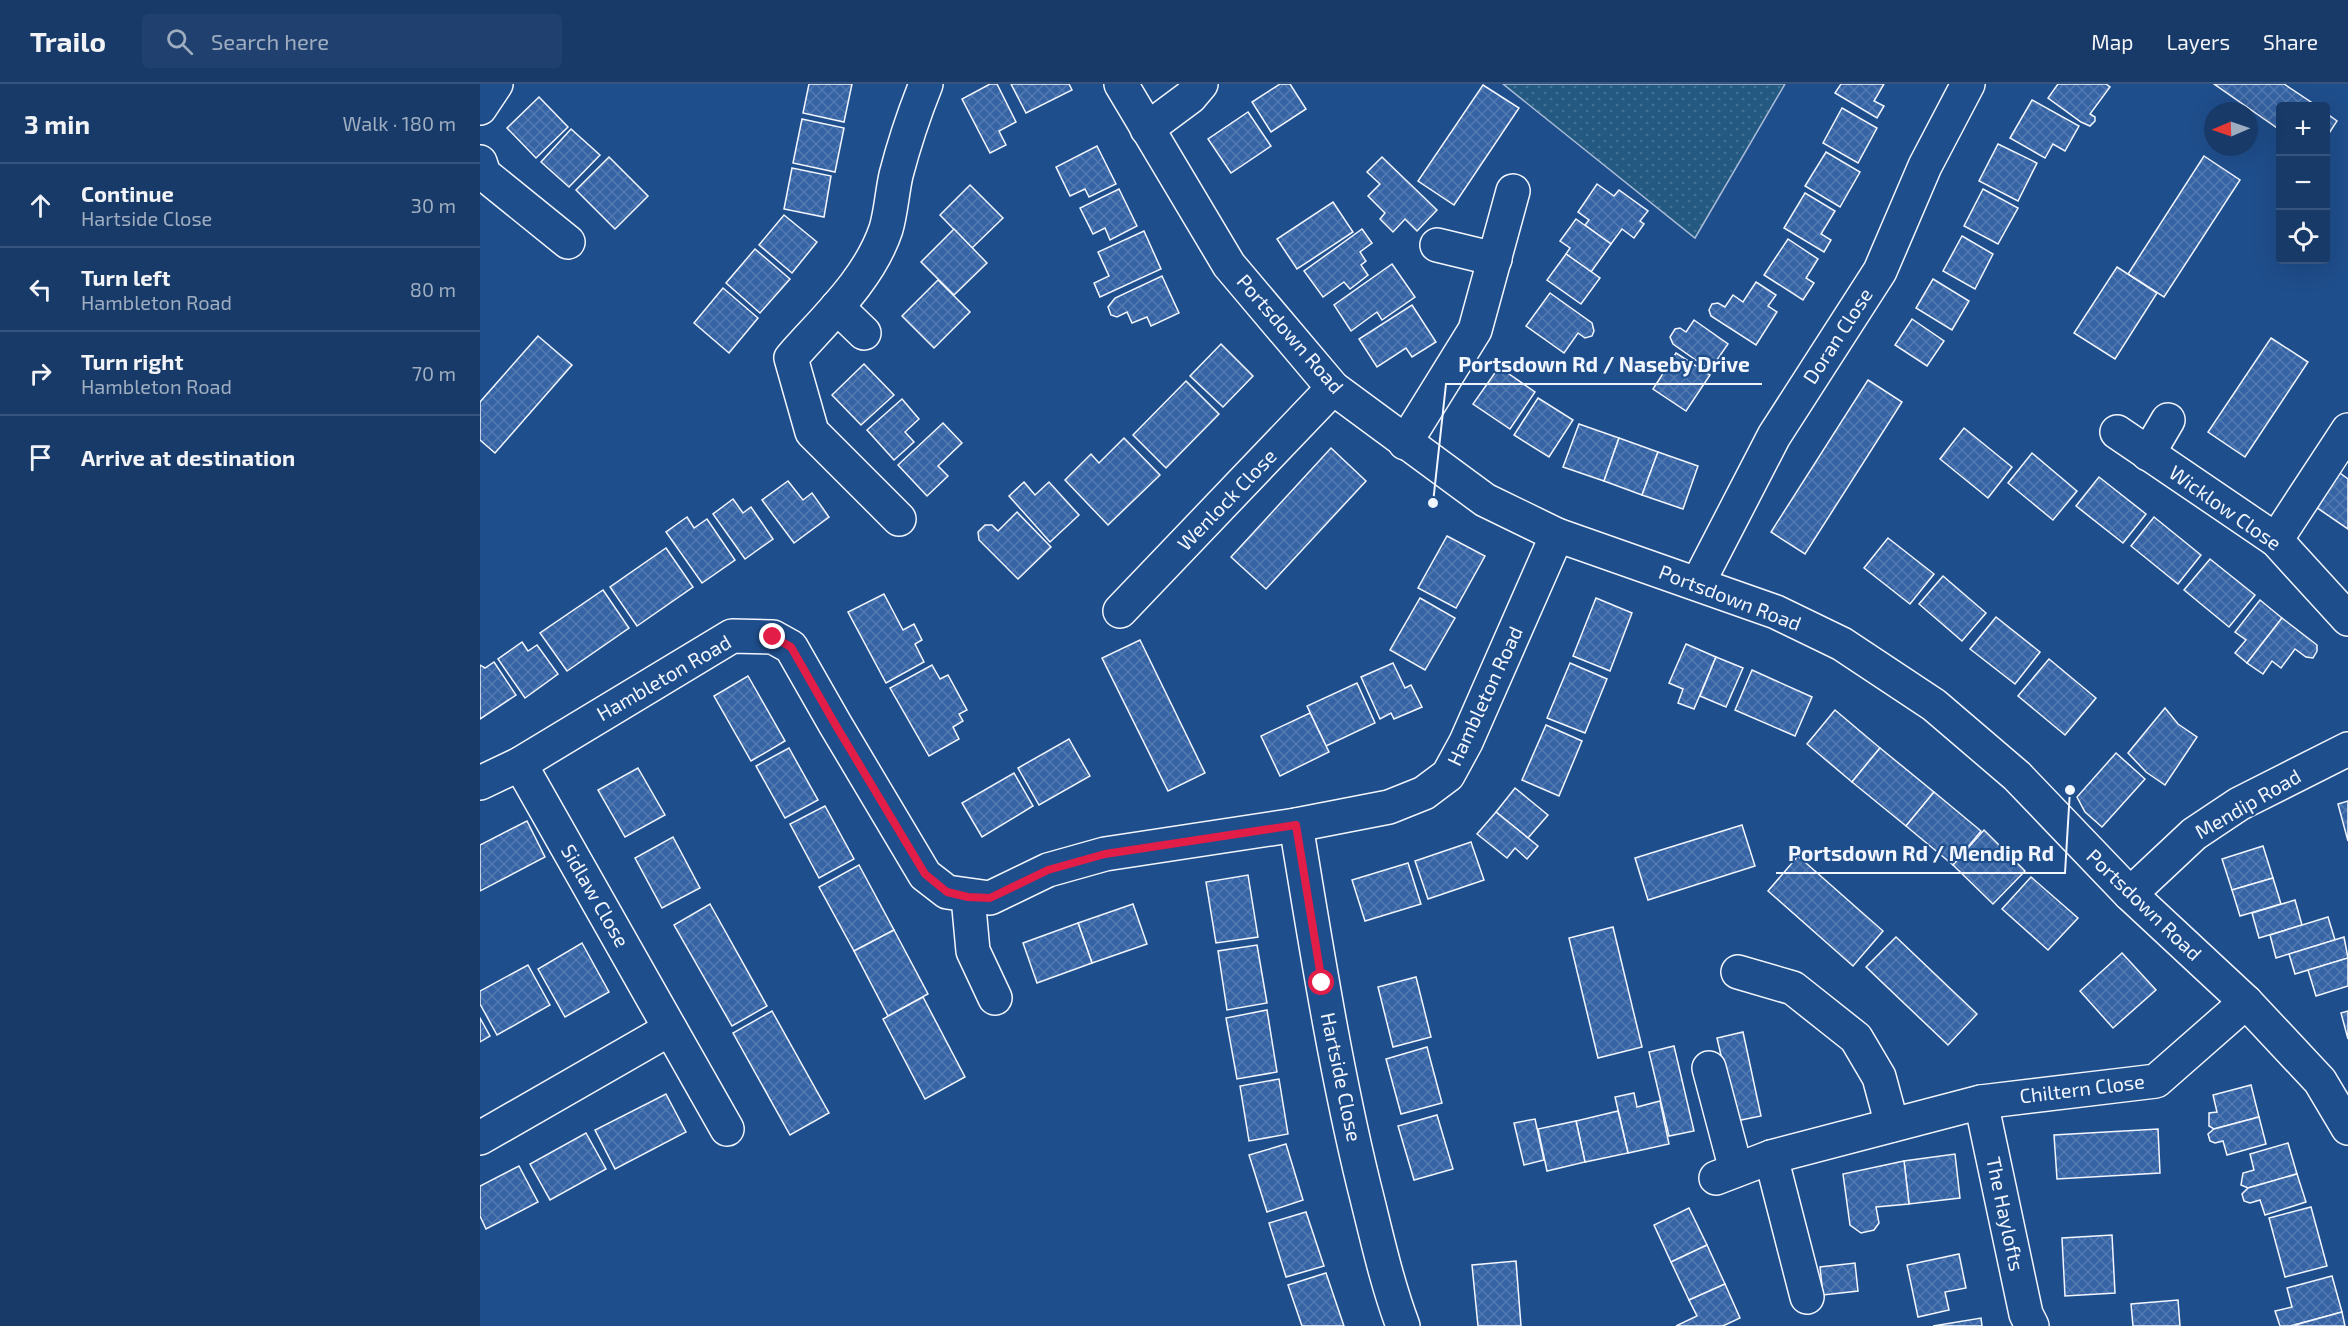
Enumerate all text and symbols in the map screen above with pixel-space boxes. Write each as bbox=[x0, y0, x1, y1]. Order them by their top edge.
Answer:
search box bbox=[142, 14, 562, 68]
text: Trailo bbox=[30, 24, 106, 58]
icon: search bbox=[163, 25, 196, 58]
text: Search here bbox=[211, 28, 329, 54]
text: Map bbox=[2091, 29, 2133, 54]
text: Layers bbox=[2166, 29, 2230, 54]
text: Share bbox=[2263, 29, 2318, 54]
north arrow bbox=[2204, 102, 2258, 156]
map controls bbox=[2276, 102, 2330, 264]
button: + bbox=[2276, 102, 2330, 156]
text: 3 min bbox=[24, 108, 90, 139]
text: Walk · 180 m bbox=[343, 111, 456, 135]
button: − bbox=[2276, 156, 2330, 210]
text: Continue bbox=[81, 180, 174, 206]
icon: ahead bbox=[24, 189, 57, 222]
text: 30 m bbox=[411, 193, 456, 217]
text: Hartside Close bbox=[81, 206, 212, 230]
button: locate bbox=[2276, 210, 2330, 264]
text: Turn left bbox=[81, 264, 170, 290]
street label: Portsdown Road bbox=[1232, 269, 1349, 398]
icon: left bbox=[24, 273, 57, 306]
text: 80 m bbox=[410, 277, 456, 301]
street label: Doran Close bbox=[1797, 283, 1877, 388]
text: Hambleton Road bbox=[81, 290, 232, 314]
callout: Portsdown Rd / Naseby Drive bbox=[1446, 345, 1762, 384]
text: Turn right bbox=[81, 348, 183, 374]
text: Portsdown Rd / Naseby Drive bbox=[1458, 351, 1750, 377]
icon: right bbox=[24, 357, 57, 390]
text: 70 m bbox=[412, 361, 456, 385]
text: Hambleton Road bbox=[81, 374, 232, 398]
icon: arrive bbox=[24, 441, 57, 474]
street label: Wenlock Close bbox=[1172, 443, 1281, 555]
text: Arrive at destination bbox=[81, 444, 295, 470]
street label: Wicklow Close bbox=[2165, 460, 2286, 555]
street label: Portsdown Road bbox=[1656, 559, 1805, 635]
street label: Hambleton Road bbox=[1441, 622, 1527, 769]
route end bbox=[759, 623, 785, 649]
street label: Hambleton Road bbox=[592, 629, 735, 725]
street label: Mendip Road bbox=[2190, 763, 2305, 843]
callout: Portsdown Rd / Mendip Rd bbox=[1776, 834, 2065, 873]
street label: Sidlaw Close bbox=[557, 840, 635, 951]
text: Portsdown Rd / Mendip Rd bbox=[1788, 840, 2054, 865]
street label: Portsdown Road bbox=[2082, 843, 2207, 965]
route start bbox=[1308, 969, 1334, 995]
street label: Hartside Close bbox=[1317, 1010, 1367, 1144]
street label: Chiltern Close bbox=[2018, 1068, 2146, 1108]
street label: The Haylofts bbox=[1982, 1155, 2030, 1273]

